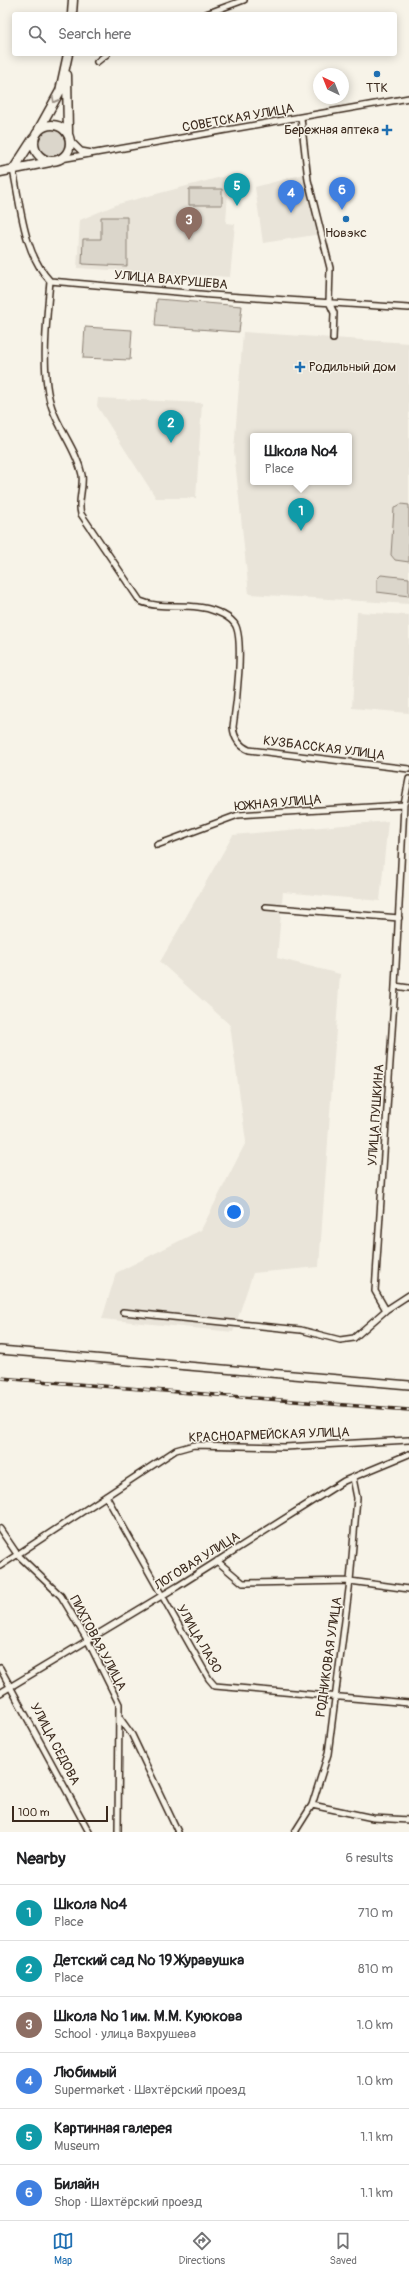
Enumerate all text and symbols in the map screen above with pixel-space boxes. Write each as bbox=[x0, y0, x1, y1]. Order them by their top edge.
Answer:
search box bbox=[12, 12, 397, 56]
icon: search bbox=[26, 23, 48, 45]
text: Search here bbox=[58, 25, 131, 44]
north arrow bbox=[313, 68, 349, 104]
marker: ТТК bbox=[372, 69, 382, 79]
place label: ТТК bbox=[366, 80, 388, 96]
one-way arrow bbox=[52, 96, 59, 103]
street label: СОВЕТСКАЯ УЛИЦА bbox=[181, 100, 296, 136]
place label: Бережная аптека bbox=[284, 122, 379, 138]
marker: Бережная аптека bbox=[382, 125, 392, 135]
pin: 5 bbox=[224, 173, 250, 206]
pin: 6 bbox=[329, 177, 355, 210]
pin: 4 bbox=[278, 180, 304, 213]
pin: 3 bbox=[176, 207, 202, 240]
marker: Новэкс bbox=[341, 214, 351, 224]
place label: Новэкс bbox=[325, 225, 367, 241]
street label: УЛИЦА ВАХРУШЕВА bbox=[113, 267, 229, 293]
place label: Родильный дом bbox=[309, 359, 396, 375]
marker: Родильный дом bbox=[294, 361, 306, 373]
pin: 2 bbox=[158, 410, 184, 443]
popup bbox=[250, 433, 352, 485]
text: Школа №4 bbox=[264, 442, 338, 461]
text: Place bbox=[264, 461, 294, 477]
pin: 1 bbox=[288, 498, 314, 531]
street label: КУЗБАССКАЯ УЛИЦА bbox=[262, 733, 386, 763]
street label: ЮЖНАЯ УЛИЦА bbox=[234, 791, 323, 815]
street label: УЛИЦА ПУШКИНА bbox=[364, 1063, 388, 1166]
your location bbox=[224, 1202, 244, 1222]
street label: КРАСНОАРМЕЙСКАЯ УЛИЦА bbox=[188, 1424, 350, 1446]
street label: ЛОГОВАЯ УЛИЦА bbox=[150, 1528, 243, 1594]
street label: ПИХТОВАЯ УЛИЦА bbox=[66, 1593, 130, 1694]
street label: РОДНИКОВАЯ УЛИЦА bbox=[313, 1595, 345, 1718]
street label: УЛИЦА ЛАЗО bbox=[173, 1602, 225, 1676]
street label: УЛИЦА СЕДОВА bbox=[27, 1700, 84, 1788]
scale bar bbox=[12, 1804, 108, 1823]
text: 100 m bbox=[18, 1806, 49, 1819]
text: Nearby bbox=[16, 1848, 65, 1869]
text: 6 results bbox=[346, 1850, 393, 1866]
text: Школа №4 bbox=[54, 1895, 127, 1914]
text: 1 bbox=[26, 1905, 32, 1921]
text: 710 m bbox=[358, 1905, 393, 1921]
text: Place bbox=[54, 1914, 83, 1930]
text: Детский сад № 19 Журавушка bbox=[54, 1951, 244, 1970]
text: 2 bbox=[25, 1961, 33, 1977]
text: 810 m bbox=[358, 1961, 393, 1977]
text: Place bbox=[54, 1970, 83, 1986]
text: Школа № 1 им. М.М. Куюкова bbox=[54, 2007, 242, 2026]
text: 3 bbox=[25, 2017, 33, 2033]
text: 1.0 km bbox=[356, 2017, 393, 2033]
text: School · улица Вахрушева bbox=[54, 2026, 196, 2042]
text: Любимый bbox=[54, 2063, 117, 2082]
text: 4 bbox=[25, 2073, 33, 2089]
text: 1.0 km bbox=[356, 2073, 393, 2089]
text: Supermarket · Шахтёрский проезд bbox=[54, 2082, 246, 2098]
text: Картинная галерея bbox=[54, 2119, 172, 2138]
text: 5 bbox=[25, 2129, 33, 2145]
text: 1.1 km bbox=[360, 2129, 393, 2145]
text: Museum bbox=[54, 2138, 100, 2154]
text: Билайн bbox=[54, 2175, 99, 2194]
text: 6 bbox=[25, 2185, 33, 2201]
text: 1.1 km bbox=[360, 2185, 393, 2201]
text: Shop · Шахтёрский проезд bbox=[54, 2194, 202, 2210]
tab: Map bbox=[52, 2230, 74, 2267]
tab: Directions bbox=[178, 2230, 225, 2267]
tab: Saved bbox=[330, 2230, 357, 2267]

